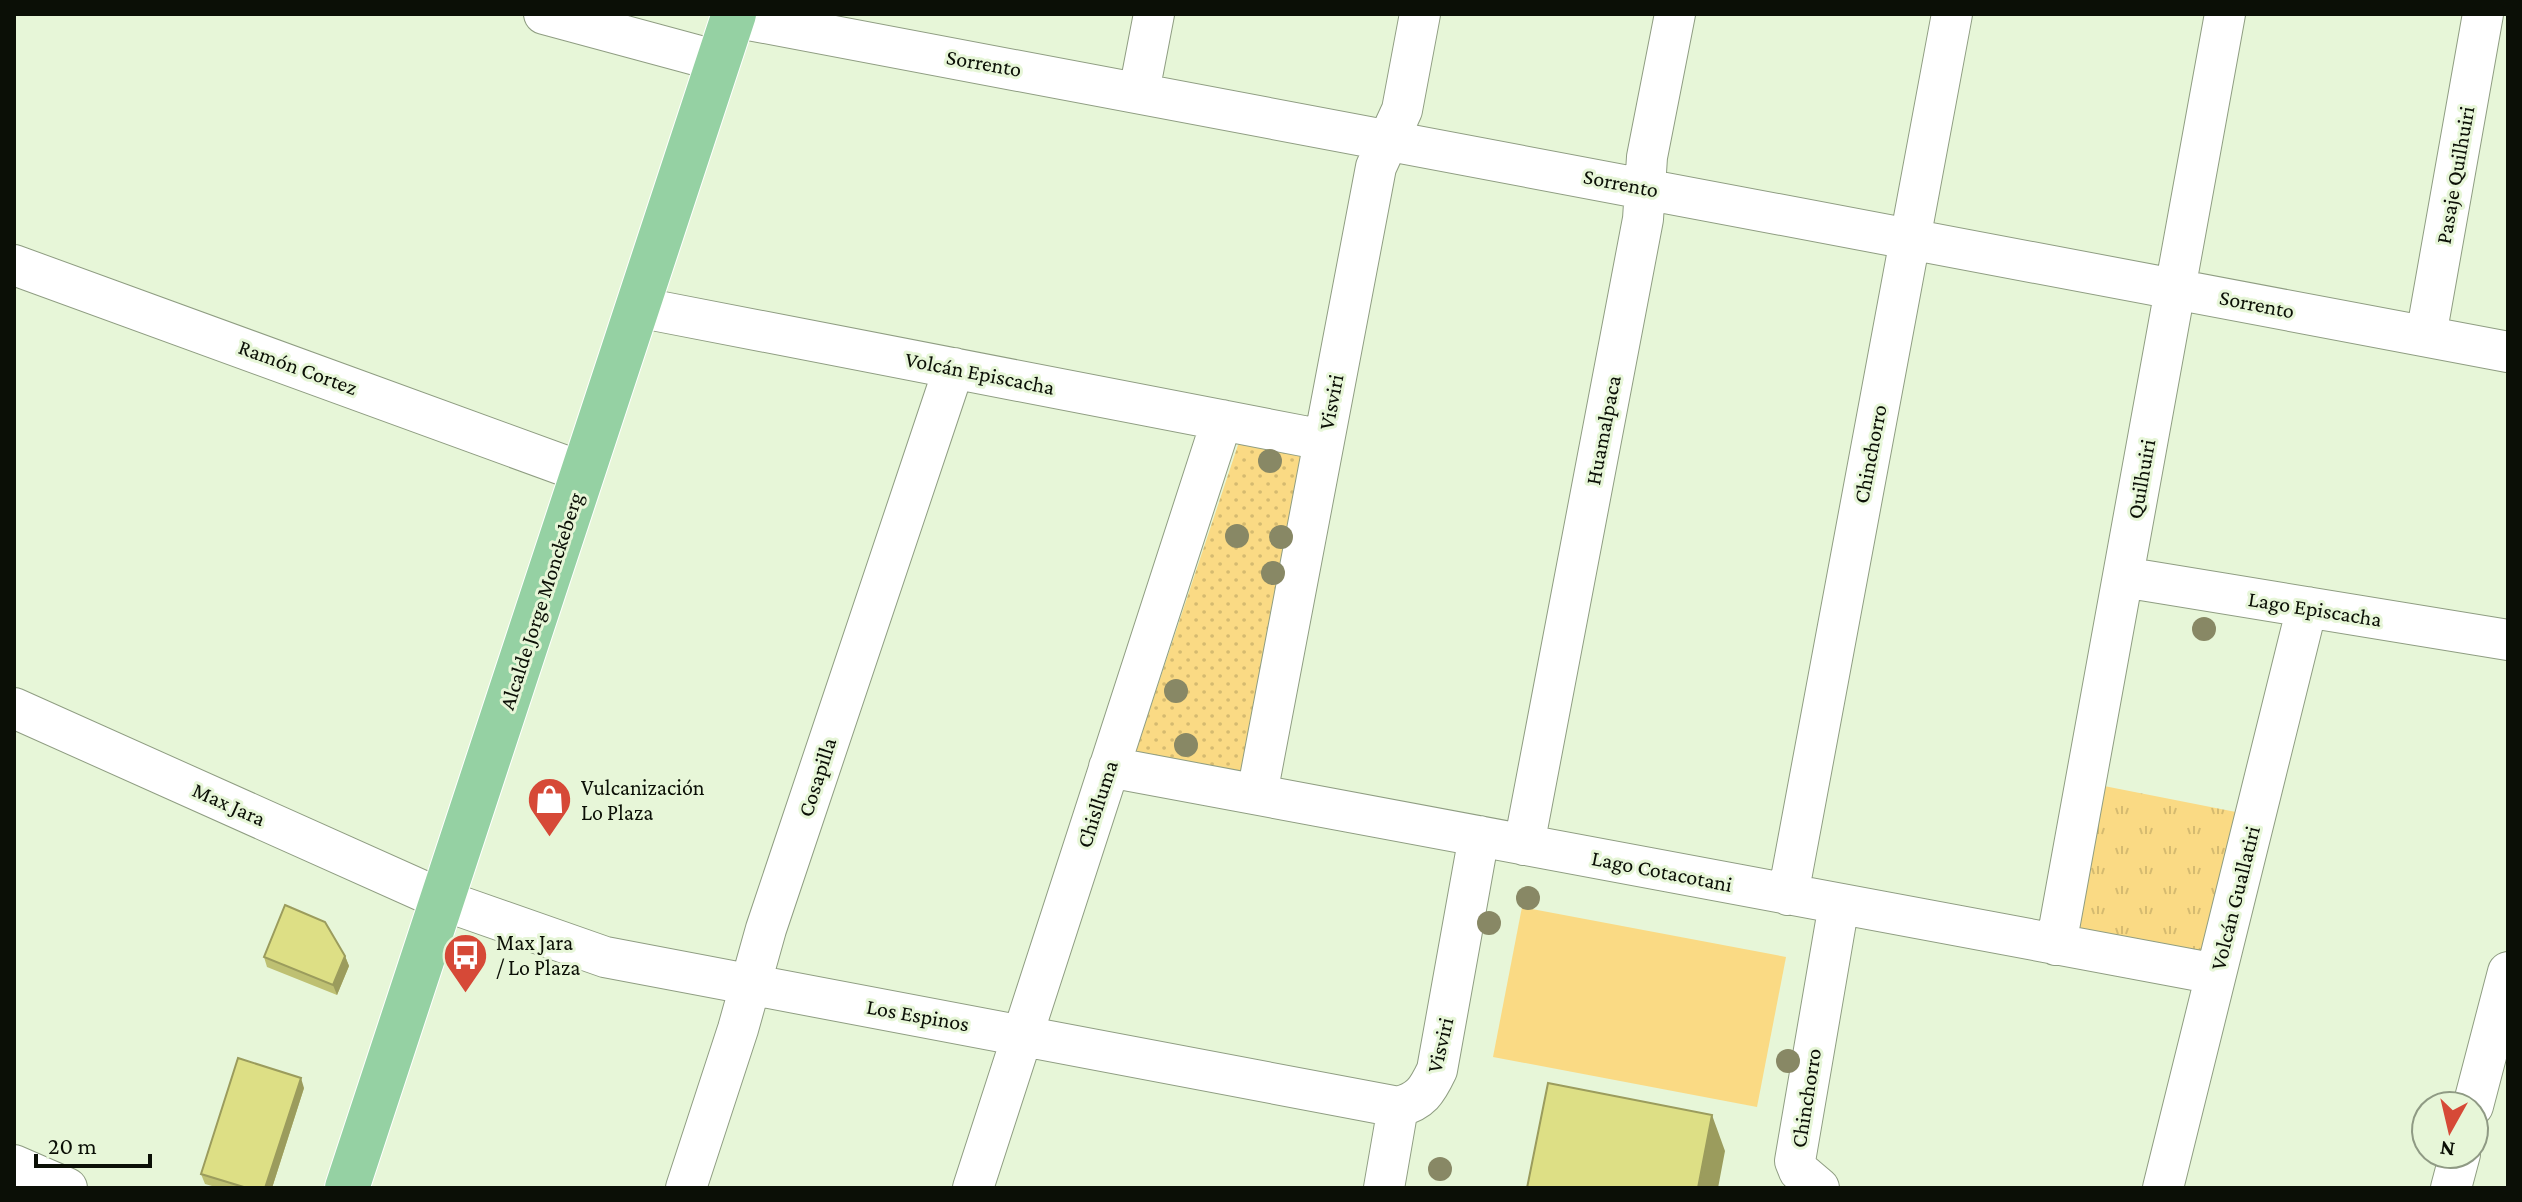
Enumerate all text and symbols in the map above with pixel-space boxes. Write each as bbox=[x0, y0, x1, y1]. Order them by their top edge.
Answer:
street label: Sorrento bbox=[944, 44, 1024, 82]
street label: Pasaje Quilhuiri bbox=[2431, 104, 2479, 246]
street label: Sorrento bbox=[1581, 163, 1661, 203]
street label: Sorrento bbox=[2217, 284, 2297, 324]
street label: Ramón Cortez bbox=[235, 334, 361, 400]
street label: Volcán Episcacha bbox=[903, 346, 1057, 400]
street label: Visviri bbox=[1313, 372, 1349, 432]
street label: Huamalpaca bbox=[1580, 373, 1626, 487]
street label: Chinchorro bbox=[1848, 402, 1892, 506]
street label: Quilhuiri bbox=[2122, 437, 2160, 521]
street label: Alcalde Jorge Monckeberg bbox=[494, 489, 588, 713]
street label: Lago Episcacha bbox=[2246, 586, 2384, 632]
street label: Cosapilla bbox=[792, 734, 842, 820]
street label: Chislluma bbox=[1071, 757, 1123, 851]
place label: Vulcanización Lo Plaza bbox=[581, 775, 705, 825]
shop icon: Vulcanización Lo Plaza bbox=[526, 776, 574, 839]
street label: Max Jara bbox=[189, 777, 269, 831]
street label: Volcán Guallatiri bbox=[2205, 823, 2265, 973]
street label: Lago Cotacotani bbox=[1590, 845, 1735, 897]
place label: Max Jara / Lo Plaza bbox=[496, 930, 581, 980]
bus stop icon: Max Jara / Lo Plaza bbox=[441, 931, 489, 994]
street label: Los Espinos bbox=[865, 994, 971, 1036]
street label: Visviri bbox=[1422, 1015, 1459, 1075]
street label: Chinchorro bbox=[1786, 1046, 1826, 1149]
north arrow bbox=[2410, 1090, 2490, 1170]
scale bar bbox=[36, 1118, 150, 1168]
text: 20 m bbox=[48, 1132, 97, 1159]
text: N bbox=[2438, 1136, 2456, 1163]

